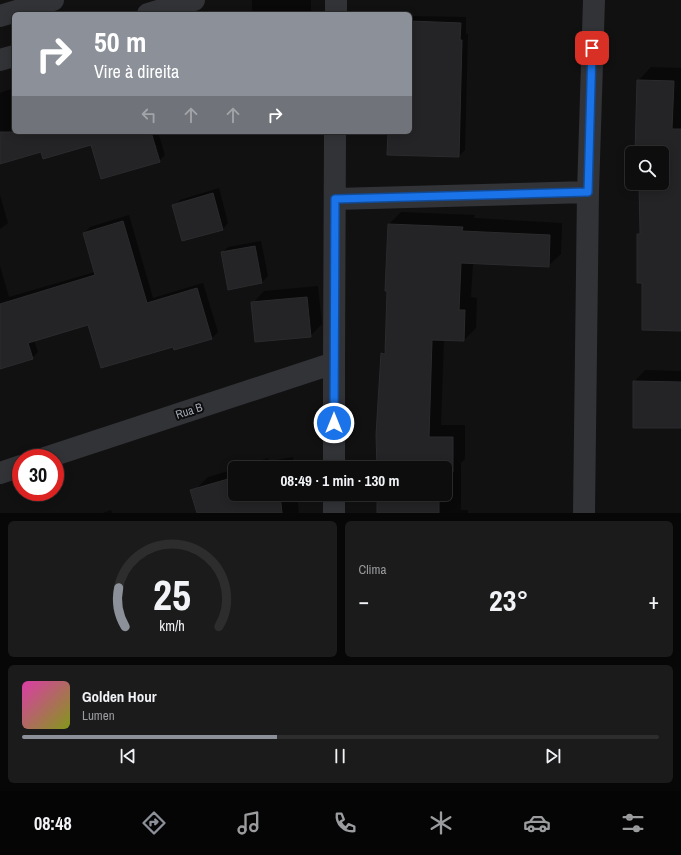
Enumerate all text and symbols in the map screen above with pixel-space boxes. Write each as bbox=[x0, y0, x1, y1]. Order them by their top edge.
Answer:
text: 50 m bbox=[94, 23, 146, 61]
icon: right bbox=[28, 28, 80, 80]
pin bbox=[575, 31, 609, 65]
icon: arrive bbox=[581, 37, 603, 59]
text: Vire à direita bbox=[94, 59, 179, 84]
icon: left bbox=[138, 104, 160, 126]
icon: ahead bbox=[180, 104, 202, 126]
icon: ahead bbox=[222, 104, 244, 126]
icon: right bbox=[264, 104, 286, 126]
map controls bbox=[625, 146, 669, 190]
button: search bbox=[625, 146, 669, 190]
street label: Rua B bbox=[174, 399, 205, 423]
position arrow bbox=[313, 402, 355, 444]
speed limit sign: 30 bbox=[12, 449, 64, 501]
text: 08:49 · 1 min · 130 m bbox=[281, 470, 399, 491]
text: Clima bbox=[359, 561, 386, 578]
text: 25 bbox=[153, 567, 191, 623]
text: 23° bbox=[489, 580, 528, 620]
text: − bbox=[359, 586, 369, 616]
text: + bbox=[648, 586, 659, 616]
text: km/h bbox=[160, 616, 185, 635]
text: Golden Hour bbox=[82, 686, 157, 707]
text: Lumen bbox=[82, 707, 115, 724]
icon: previous bbox=[117, 745, 139, 767]
icon: pause bbox=[329, 745, 351, 767]
icon: next bbox=[542, 745, 564, 767]
icon: directions bbox=[140, 809, 168, 837]
icon: music bbox=[235, 809, 263, 837]
icon: phone bbox=[331, 809, 359, 837]
icon: climate bbox=[427, 809, 455, 837]
icon: car bbox=[523, 809, 551, 837]
icon: filters bbox=[619, 809, 647, 837]
text: 08:48 bbox=[34, 811, 72, 836]

